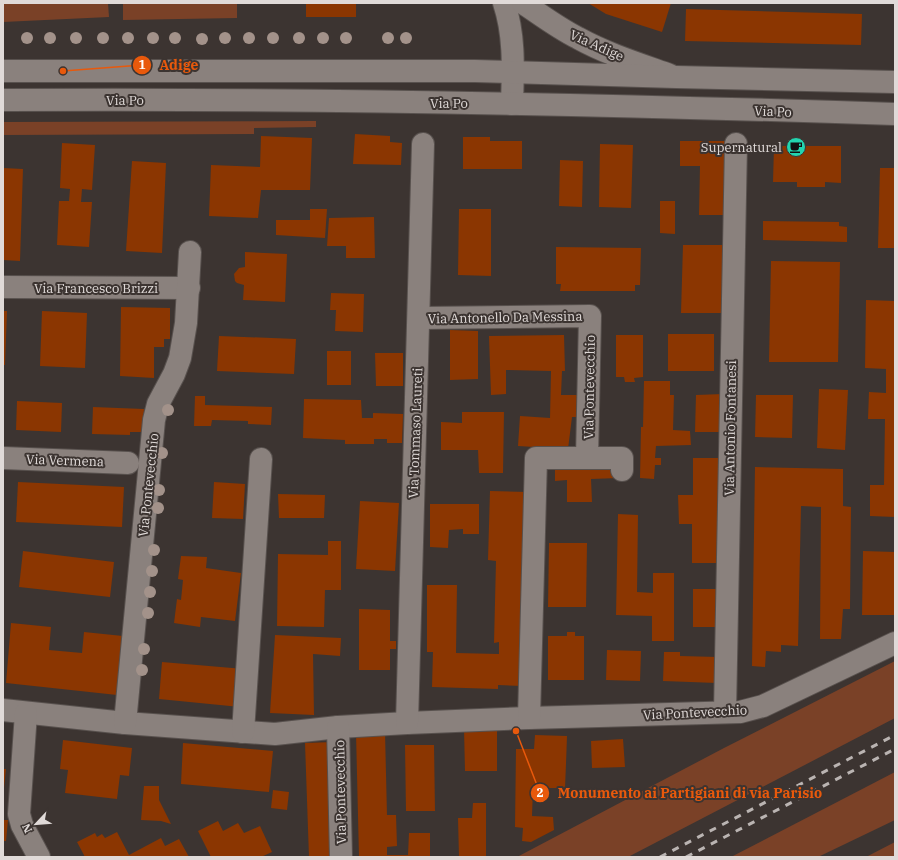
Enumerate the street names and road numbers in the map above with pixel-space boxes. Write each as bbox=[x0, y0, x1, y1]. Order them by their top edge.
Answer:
street label: Via Adige bbox=[567, 26, 626, 65]
street label: Via Po bbox=[106, 92, 144, 109]
street label: Via Po bbox=[430, 95, 468, 112]
street label: Via Po bbox=[754, 102, 792, 121]
street label: Via Francesco Brizzi bbox=[34, 280, 158, 297]
street label: Via Antonello Da Messina bbox=[427, 308, 583, 327]
street label: Via Pontevecchio bbox=[580, 335, 599, 439]
street label: Via Antonio Fontanesi bbox=[721, 360, 740, 496]
street label: Via Tommaso Laureti bbox=[405, 367, 426, 499]
street label: Via Pontevecchio bbox=[135, 432, 162, 538]
street label: Via Vermena bbox=[26, 451, 104, 470]
street label: Via Pontevecchio bbox=[643, 701, 748, 724]
street label: Via Pontevecchio bbox=[331, 740, 350, 844]

